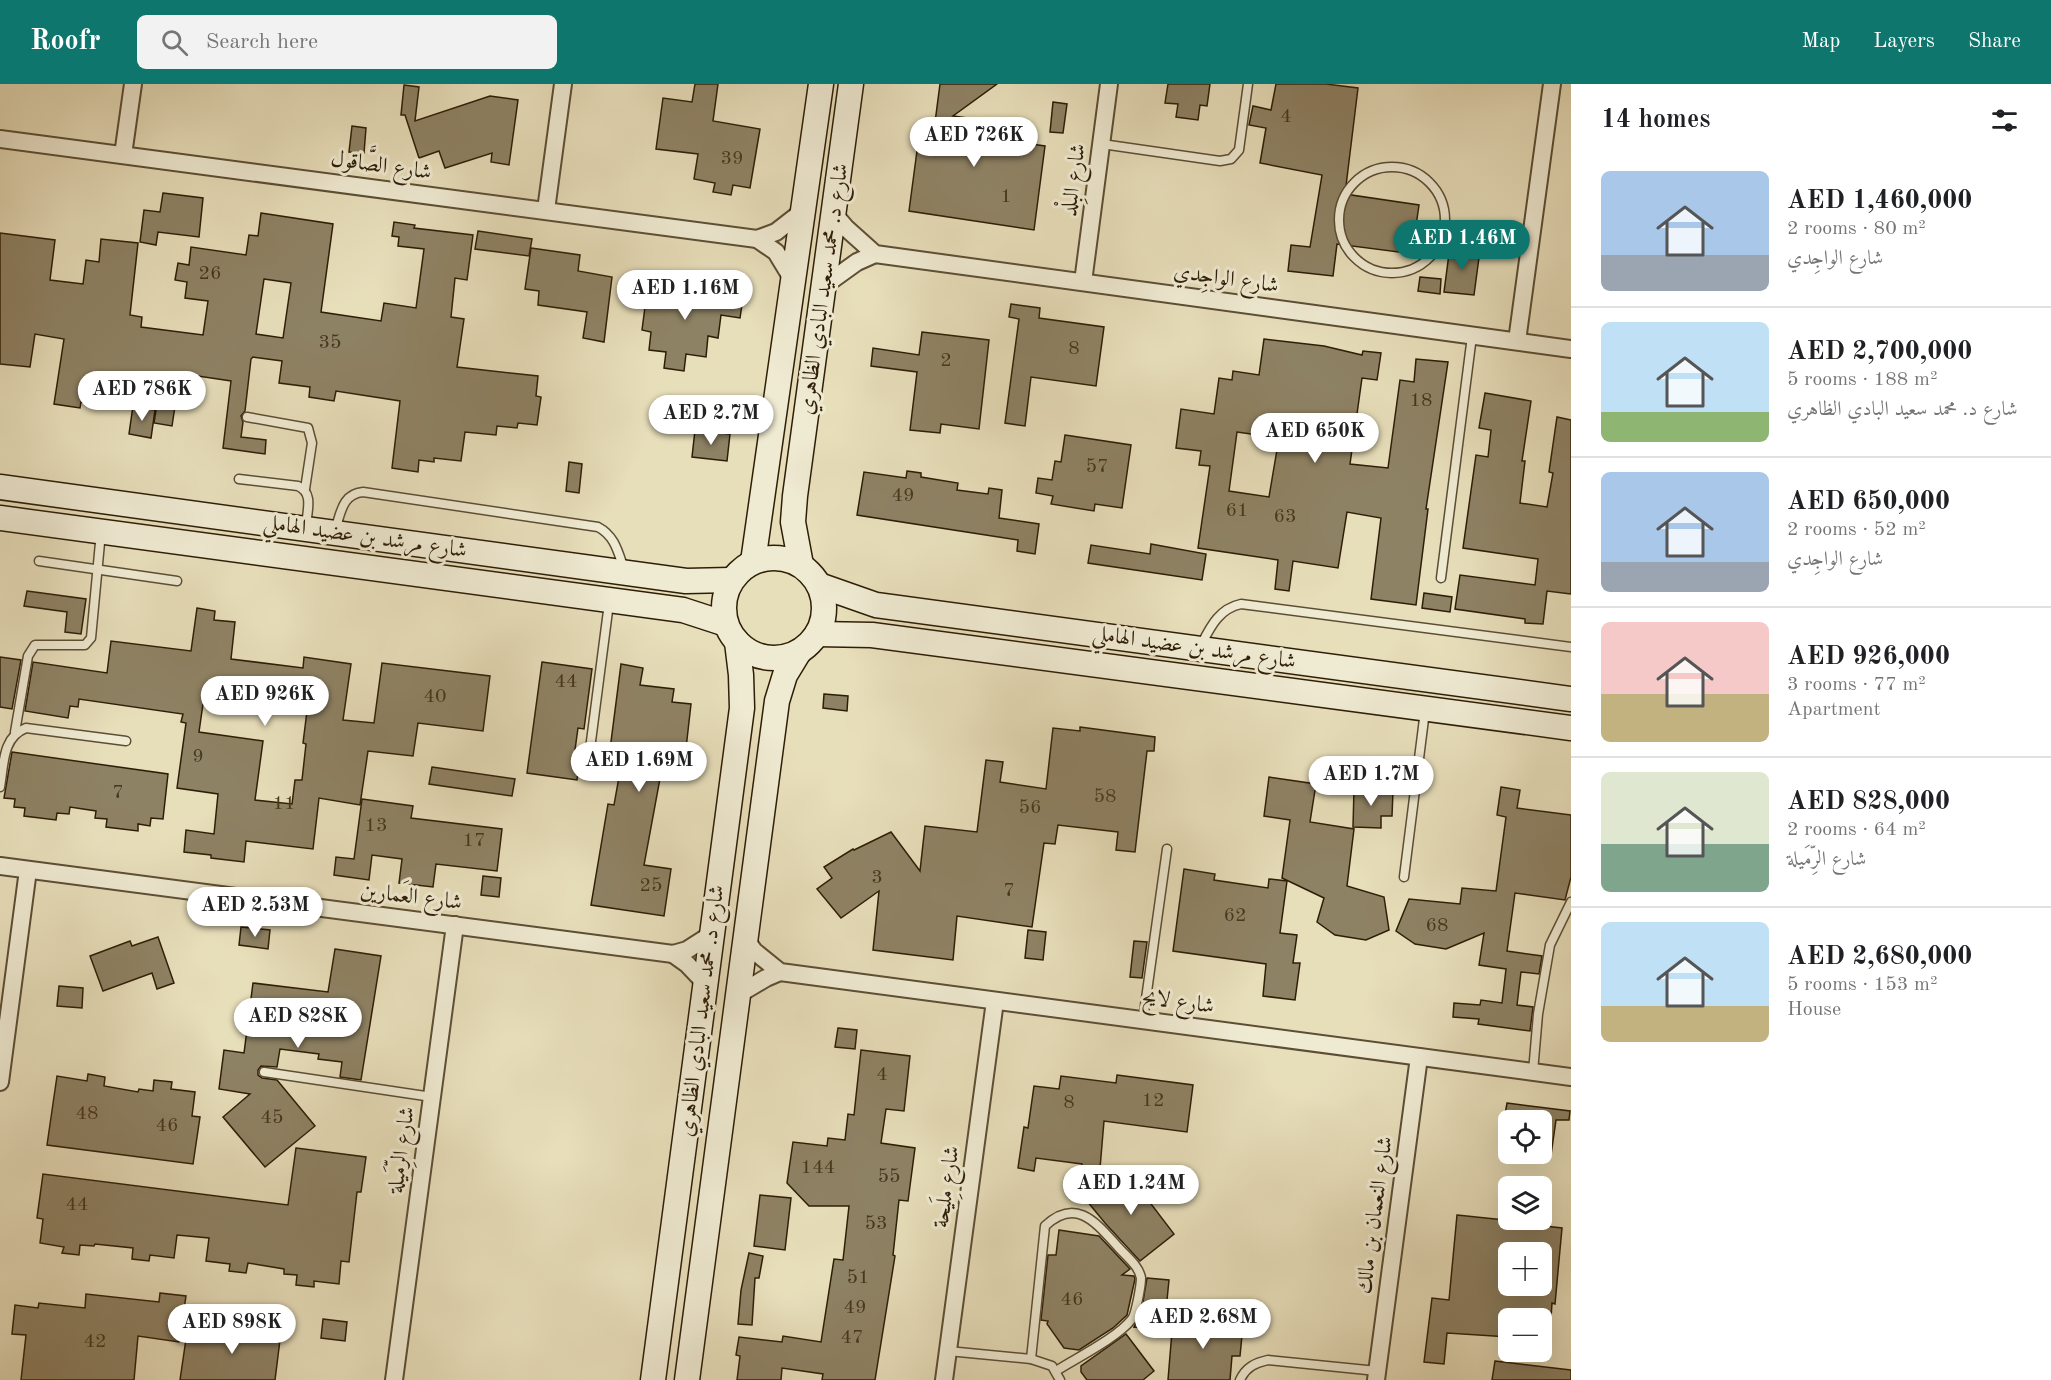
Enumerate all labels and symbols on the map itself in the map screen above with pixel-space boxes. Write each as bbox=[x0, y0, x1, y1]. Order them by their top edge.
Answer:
house number: 4 bbox=[1280, 107, 1292, 127]
pin: AED 726K bbox=[912, 117, 1036, 168]
street label: شارع الصَّاقول bbox=[329, 139, 434, 190]
street label: شارع البِلْد bbox=[1051, 141, 1096, 219]
house number: 39 bbox=[720, 149, 744, 169]
street label: شارع د. محمد سعيد البادي الظاهري bbox=[795, 162, 858, 417]
house number: 1 bbox=[1000, 187, 1012, 207]
pin: AED 1.46M bbox=[1393, 220, 1531, 271]
street label: شارع الواجِدي bbox=[1171, 261, 1280, 303]
house number: 26 bbox=[198, 264, 222, 284]
pin: AED 1.16M bbox=[616, 270, 754, 321]
house number: 35 bbox=[318, 333, 342, 353]
house number: 8 bbox=[1068, 339, 1080, 359]
house number: 2 bbox=[940, 351, 952, 371]
pin: AED 786K bbox=[80, 371, 204, 422]
house number: 18 bbox=[1409, 391, 1433, 411]
pin: AED 2.7M bbox=[649, 395, 773, 446]
pin: AED 650K bbox=[1253, 413, 1377, 464]
house number: 57 bbox=[1085, 457, 1109, 477]
house number: 49 bbox=[891, 486, 915, 506]
house number: 61 bbox=[1225, 501, 1249, 521]
house number: 63 bbox=[1273, 507, 1297, 527]
street label: شارع مرشد بن عضيد الهاملي bbox=[260, 512, 468, 571]
street label: شارع مرشد بن عضيد الهاملي bbox=[1089, 623, 1297, 682]
house number: 44 bbox=[554, 672, 578, 692]
pin: AED 926K bbox=[203, 676, 327, 727]
house number: 40 bbox=[423, 687, 447, 707]
pin: AED 1.69M bbox=[570, 742, 708, 793]
house number: 9 bbox=[192, 747, 204, 767]
pin: AED 1.7M bbox=[1309, 756, 1433, 807]
house number: 7 bbox=[112, 783, 124, 803]
house number: 58 bbox=[1093, 787, 1117, 807]
house number: 11 bbox=[272, 794, 296, 814]
house number: 56 bbox=[1018, 798, 1042, 818]
house number: 13 bbox=[364, 816, 388, 836]
house number: 17 bbox=[462, 831, 486, 851]
house number: 3 bbox=[871, 868, 883, 888]
street label: شارع العَمارين bbox=[358, 874, 464, 920]
house number: 25 bbox=[639, 876, 663, 896]
house number: 7 bbox=[1003, 881, 1015, 901]
street label: شارع د. محمد سعيد البادي الظاهري bbox=[676, 884, 734, 1139]
pin: AED 2.53M bbox=[186, 887, 324, 938]
house number: 62 bbox=[1223, 906, 1247, 926]
house number: 68 bbox=[1425, 916, 1449, 936]
street label: شارع لايح bbox=[1139, 986, 1216, 1025]
pin: AED 828K bbox=[236, 998, 360, 1049]
house number: 4 bbox=[876, 1065, 888, 1085]
house number: 12 bbox=[1141, 1091, 1165, 1111]
house number: 8 bbox=[1063, 1093, 1075, 1113]
house number: 48 bbox=[75, 1104, 99, 1124]
street label: شارع الرِّمَيلة bbox=[379, 1104, 425, 1197]
house number: 45 bbox=[260, 1108, 284, 1128]
house number: 46 bbox=[155, 1116, 179, 1136]
street label: شارع النعمان بن مالك bbox=[1353, 1135, 1403, 1296]
street label: شارع مِلَيحة bbox=[924, 1144, 970, 1230]
house number: 144 bbox=[801, 1158, 835, 1178]
pin: AED 1.24M bbox=[1062, 1165, 1200, 1216]
house number: 55 bbox=[877, 1167, 901, 1187]
house number: 44 bbox=[65, 1195, 89, 1215]
house number: 53 bbox=[864, 1214, 888, 1234]
house number: 51 bbox=[846, 1268, 870, 1288]
house number: 46 bbox=[1060, 1290, 1084, 1310]
house number: 49 bbox=[843, 1298, 867, 1318]
pin: AED 2.68M bbox=[1134, 1299, 1272, 1350]
pin: AED 898K bbox=[170, 1304, 294, 1355]
house number: 47 bbox=[840, 1328, 864, 1348]
house number: 42 bbox=[83, 1332, 107, 1352]

